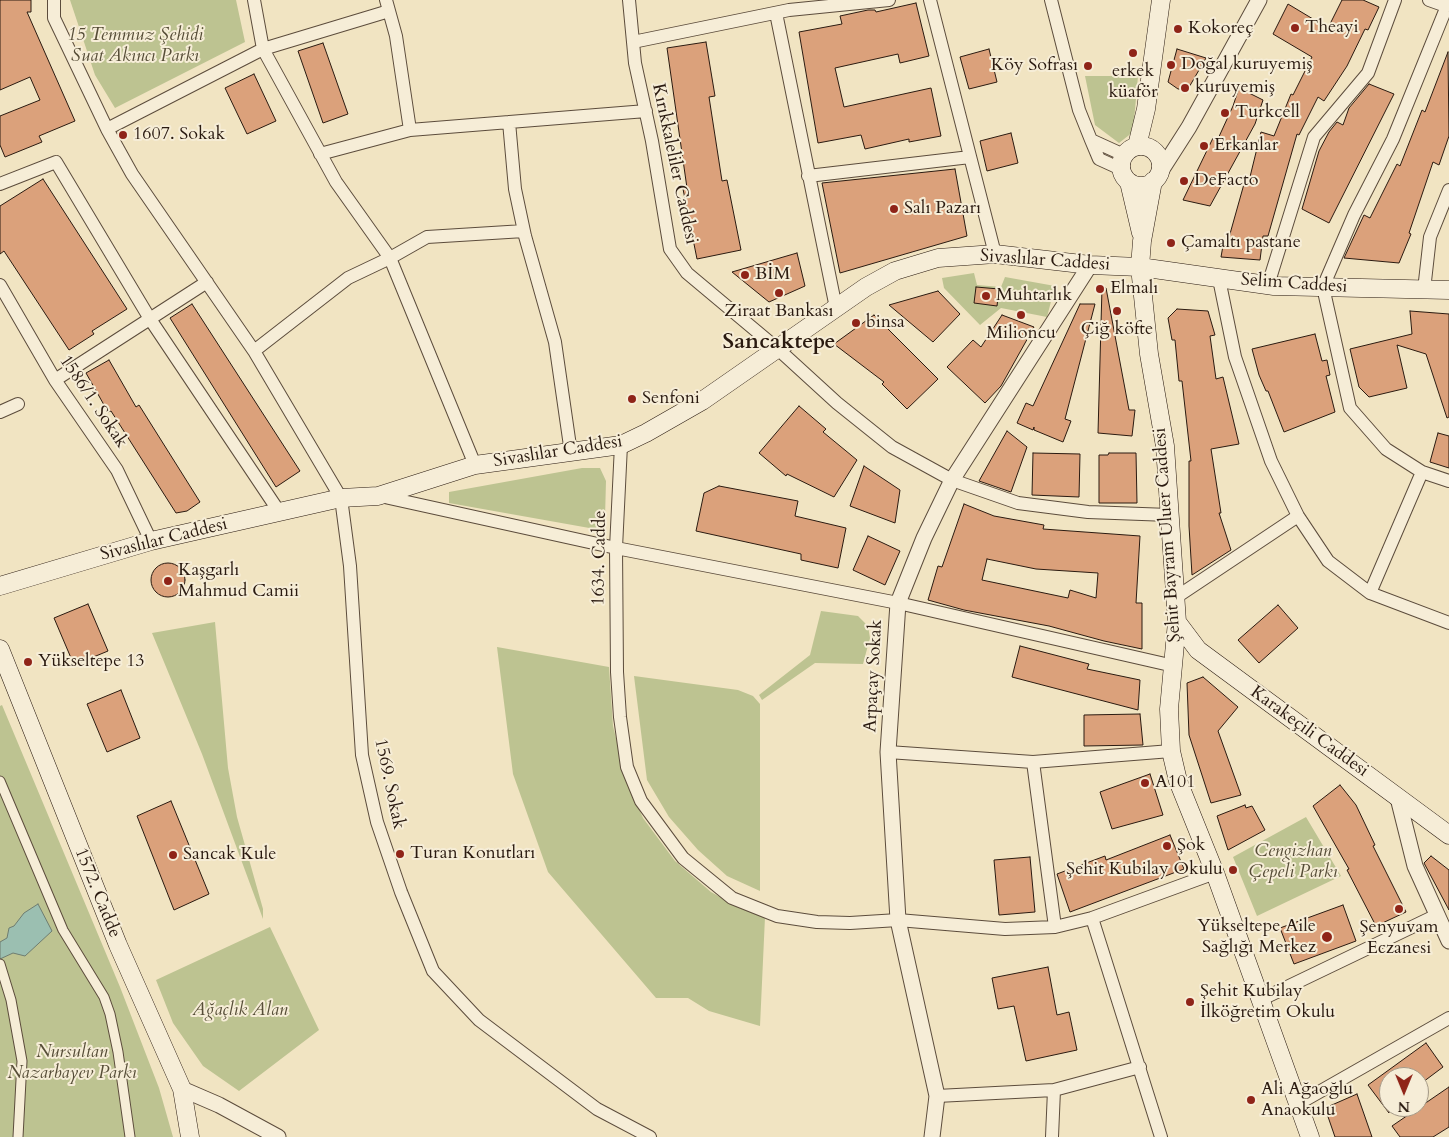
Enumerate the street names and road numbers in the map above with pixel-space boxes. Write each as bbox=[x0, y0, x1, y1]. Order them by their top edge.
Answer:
street label: Kırıkkaleliler Caddesi bbox=[646, 82, 702, 246]
street label: Sivaslılar Caddesi bbox=[979, 246, 1111, 276]
street label: Selim Caddesi bbox=[1240, 269, 1348, 299]
street label: 1586/1. Sokak bbox=[54, 352, 132, 452]
street label: Şehit Bayram Uluer Caddesi bbox=[1150, 427, 1186, 643]
street label: Sivaslılar Caddesi bbox=[492, 431, 624, 473]
street label: 1634. Cadde bbox=[588, 510, 612, 606]
street label: Sivaslılar Caddesi bbox=[98, 514, 230, 566]
street label: Arpaçay Sokak bbox=[860, 619, 888, 733]
street label: Karakeçili Caddesi bbox=[1246, 682, 1372, 782]
street label: 1569. Sokak bbox=[369, 737, 409, 831]
street label: 1572. Cadde bbox=[69, 845, 125, 941]

